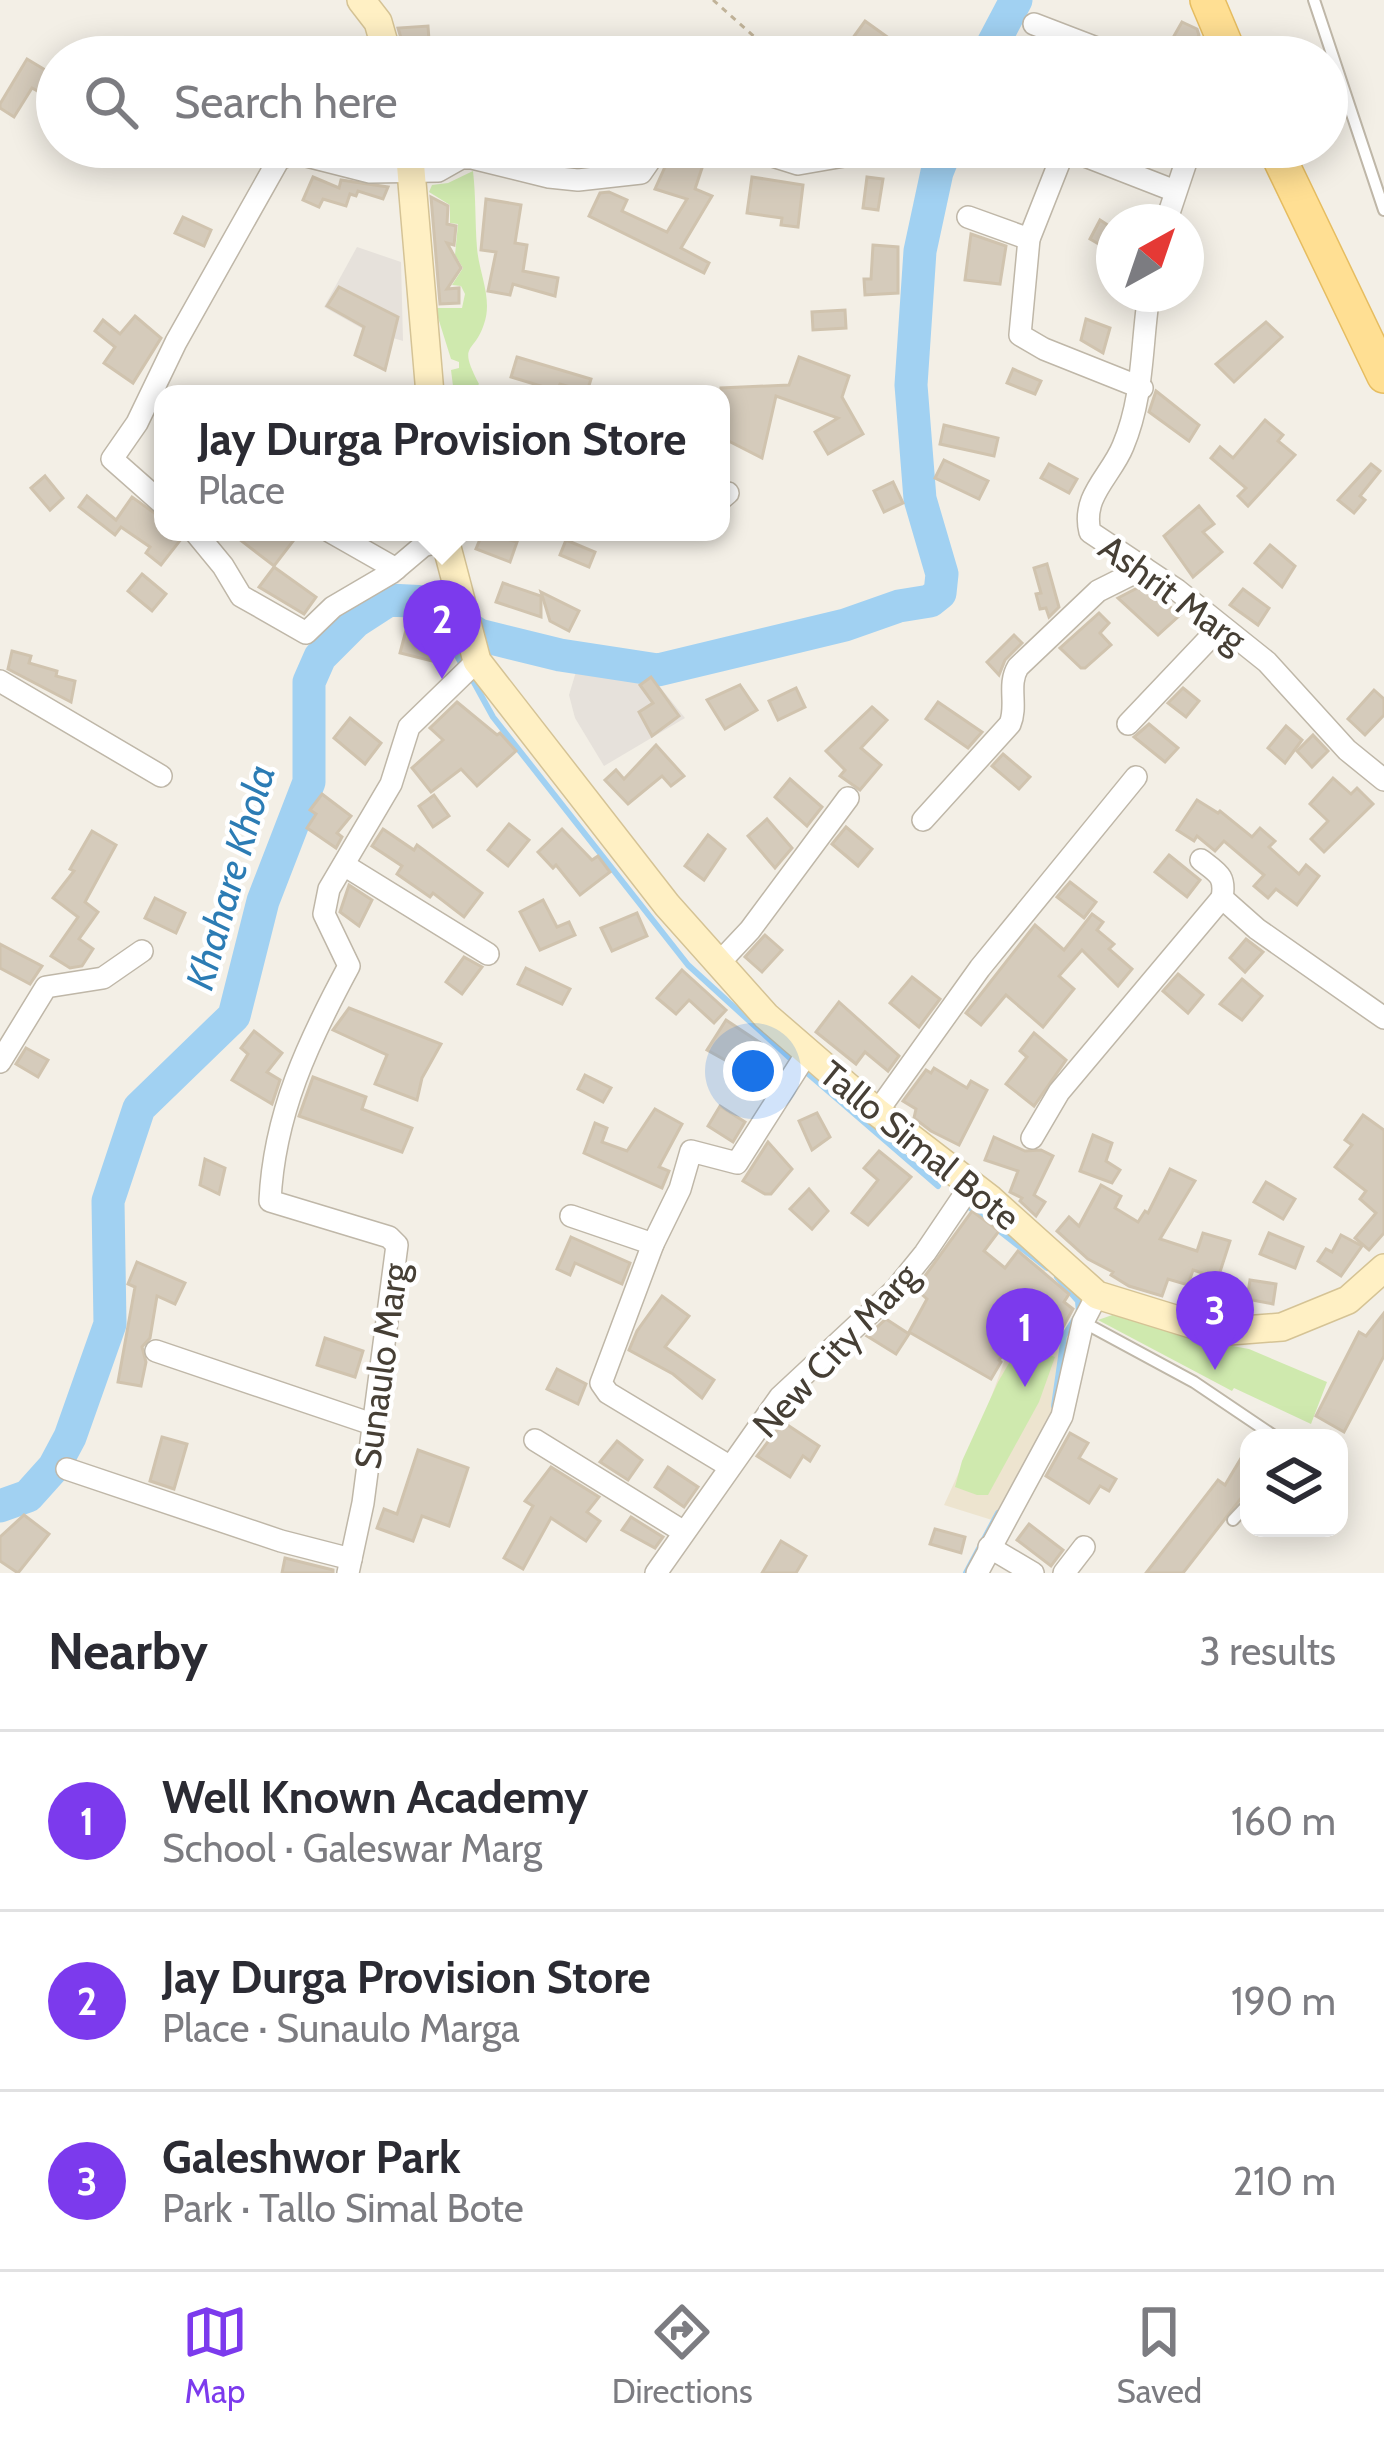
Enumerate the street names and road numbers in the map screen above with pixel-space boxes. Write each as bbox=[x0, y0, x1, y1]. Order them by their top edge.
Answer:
street label: Ashrit Marg bbox=[1091, 525, 1256, 662]
street label: Tallo Simal Bote bbox=[811, 1051, 1029, 1239]
street label: New City Marg bbox=[743, 1253, 928, 1446]
street label: Sunaulo Marg bbox=[345, 1259, 417, 1472]

